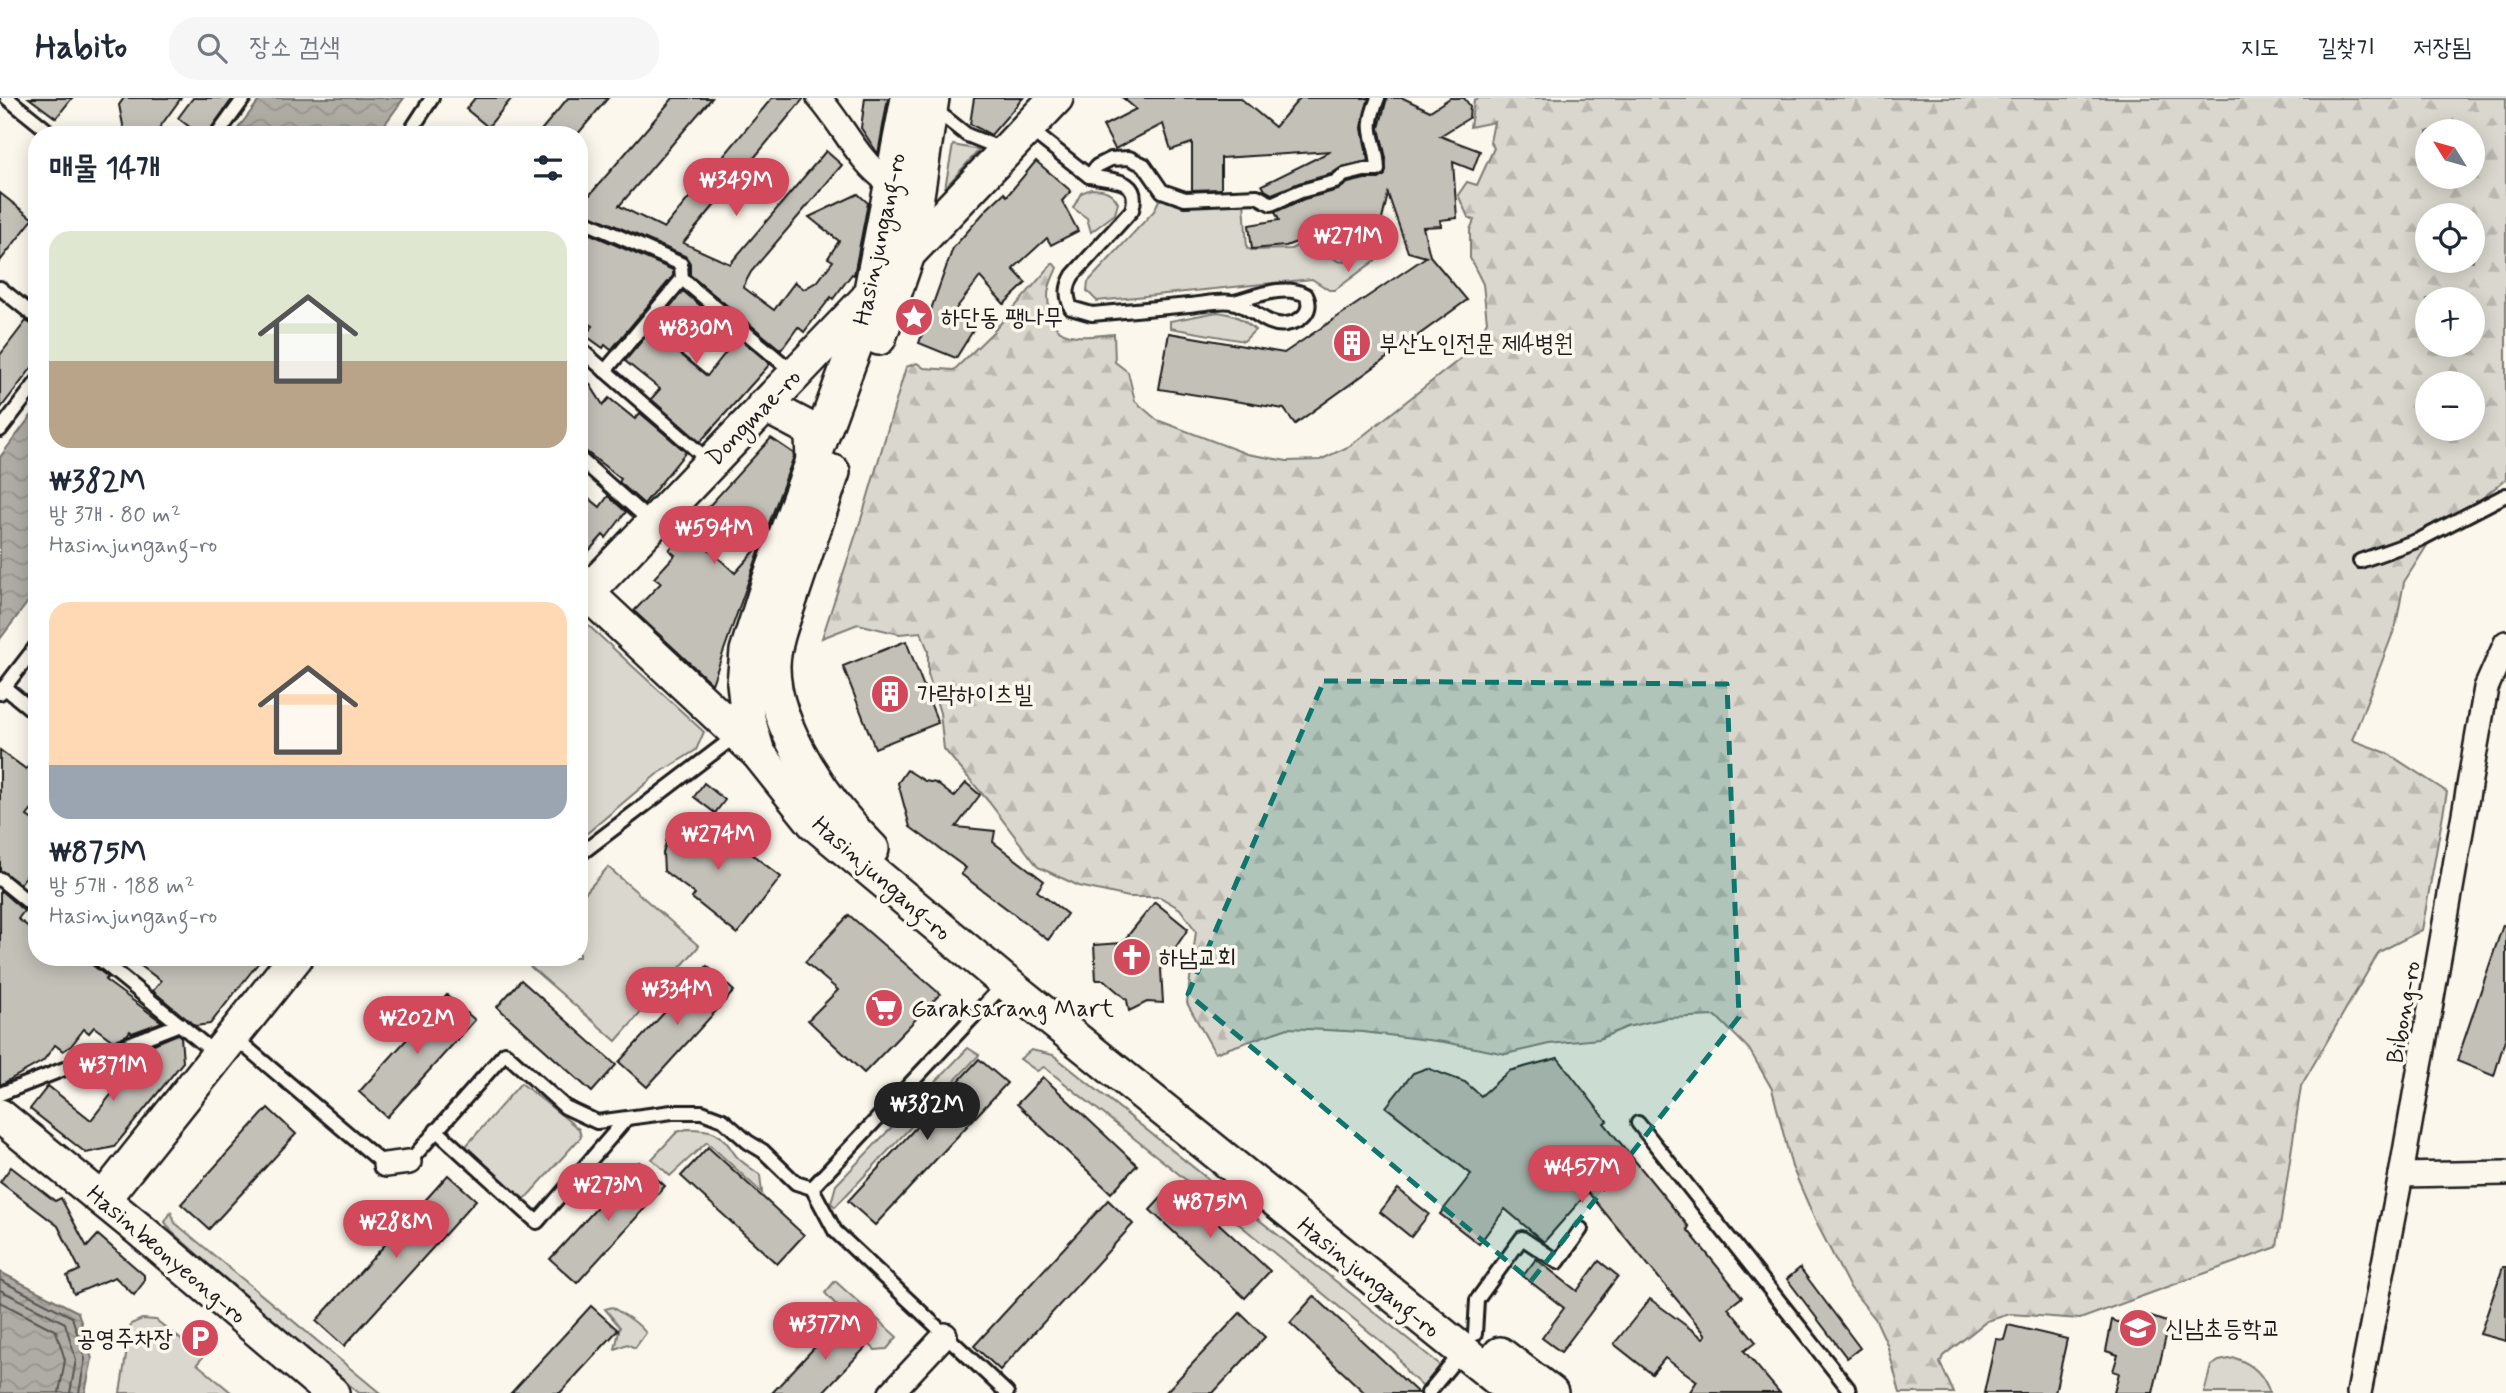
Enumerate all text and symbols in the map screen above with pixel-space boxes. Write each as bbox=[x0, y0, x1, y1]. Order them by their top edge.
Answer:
search box bbox=[169, 17, 659, 80]
text: Habito bbox=[35, 26, 127, 70]
icon: search bbox=[193, 29, 231, 67]
text: 장소 검색 bbox=[249, 31, 340, 65]
text: 지도 bbox=[2241, 33, 2279, 64]
text: 길찾기 bbox=[2317, 33, 2375, 64]
text: 저장됨 bbox=[2413, 33, 2471, 64]
north arrow bbox=[2415, 119, 2485, 189]
map controls bbox=[2415, 119, 2485, 441]
text: 매물 14개 bbox=[49, 149, 160, 188]
icon: filters bbox=[529, 149, 567, 187]
street label: Hasinjungang-ro bbox=[847, 150, 917, 329]
pin: ₩349M bbox=[687, 158, 785, 218]
text: ₩349M bbox=[699, 166, 773, 196]
button: locate bbox=[2415, 203, 2485, 273]
pin: ₩271M bbox=[1299, 214, 1397, 274]
text: ₩271M bbox=[1313, 222, 1383, 252]
icon: home bbox=[245, 276, 371, 402]
button: + bbox=[2415, 287, 2485, 357]
place icon: 하단동 팽나무 bbox=[893, 296, 935, 338]
place label: 하단동 팽나무 bbox=[941, 303, 1063, 334]
pin: ₩830M bbox=[647, 306, 745, 366]
text: ₩830M bbox=[659, 314, 733, 344]
building icon: 부산노인전문 제4병원 bbox=[1331, 322, 1373, 364]
place label: 부산노인전문 제4병원 bbox=[1379, 329, 1573, 360]
street label: Dongmae-ro bbox=[700, 363, 810, 475]
button: − bbox=[2415, 371, 2485, 441]
text: ₩382M bbox=[49, 462, 146, 501]
text: 방 3개 · 80 m² bbox=[49, 501, 181, 531]
pin: ₩594M bbox=[665, 506, 763, 566]
text: ₩594M bbox=[675, 514, 753, 544]
text: Hasinjungang-ro bbox=[49, 531, 217, 561]
icon: home bbox=[245, 647, 371, 773]
building icon: 가락하이츠빌 bbox=[869, 673, 911, 715]
place label: 가락하이츠빌 bbox=[917, 680, 1034, 711]
street label: Hasinjungang-ro bbox=[803, 810, 957, 951]
pin: ₩274M bbox=[669, 812, 767, 872]
text: ₩274M bbox=[681, 820, 755, 850]
text: ₩875M bbox=[49, 833, 146, 872]
text: 방 5개 · 188 m² bbox=[49, 872, 195, 902]
text: Hasinjungang-ro bbox=[49, 902, 217, 932]
church icon: 하남교회 bbox=[1111, 936, 1153, 978]
place label: 하남교회 bbox=[1159, 943, 1236, 974]
street label: Bibong-ro bbox=[2380, 959, 2429, 1066]
pin: ₩334M bbox=[628, 968, 726, 1027]
text: ₩334M bbox=[642, 975, 712, 1005]
supermarket icon: Garaksarang Mart bbox=[863, 987, 905, 1029]
place label: Garaksarang Mart bbox=[911, 994, 1114, 1025]
pin: ₩202M bbox=[368, 996, 466, 1056]
text: ₩202M bbox=[379, 1004, 455, 1034]
pin: ₩371M bbox=[64, 1044, 162, 1103]
text: ₩371M bbox=[79, 1051, 147, 1081]
pin: ₩382M bbox=[878, 1082, 976, 1142]
text: ₩382M bbox=[890, 1090, 964, 1120]
pin: ₩457M bbox=[1533, 1146, 1631, 1205]
text: ₩457M bbox=[1544, 1153, 1620, 1183]
pin: ₩273M bbox=[559, 1164, 657, 1223]
text: ₩273M bbox=[573, 1171, 643, 1201]
street label: Hasinbeonyeong-ro bbox=[79, 1179, 253, 1331]
pin: ₩875M bbox=[1161, 1180, 1259, 1240]
text: ₩875M bbox=[1173, 1188, 1247, 1218]
pin: ₩288M bbox=[347, 1200, 445, 1260]
text: ₩288M bbox=[359, 1208, 433, 1238]
street label: Hasinjungang-ro bbox=[1288, 1211, 1446, 1348]
pin: ₩377M bbox=[776, 1302, 874, 1362]
school or university icon: 신남초등학교 bbox=[2117, 1307, 2159, 1349]
text: ₩377M bbox=[789, 1310, 861, 1340]
place label: 신남초등학교 bbox=[2165, 1314, 2281, 1345]
parking icon: 공영주차장 bbox=[179, 1317, 221, 1359]
place label: 공영주차장 bbox=[76, 1324, 173, 1355]

